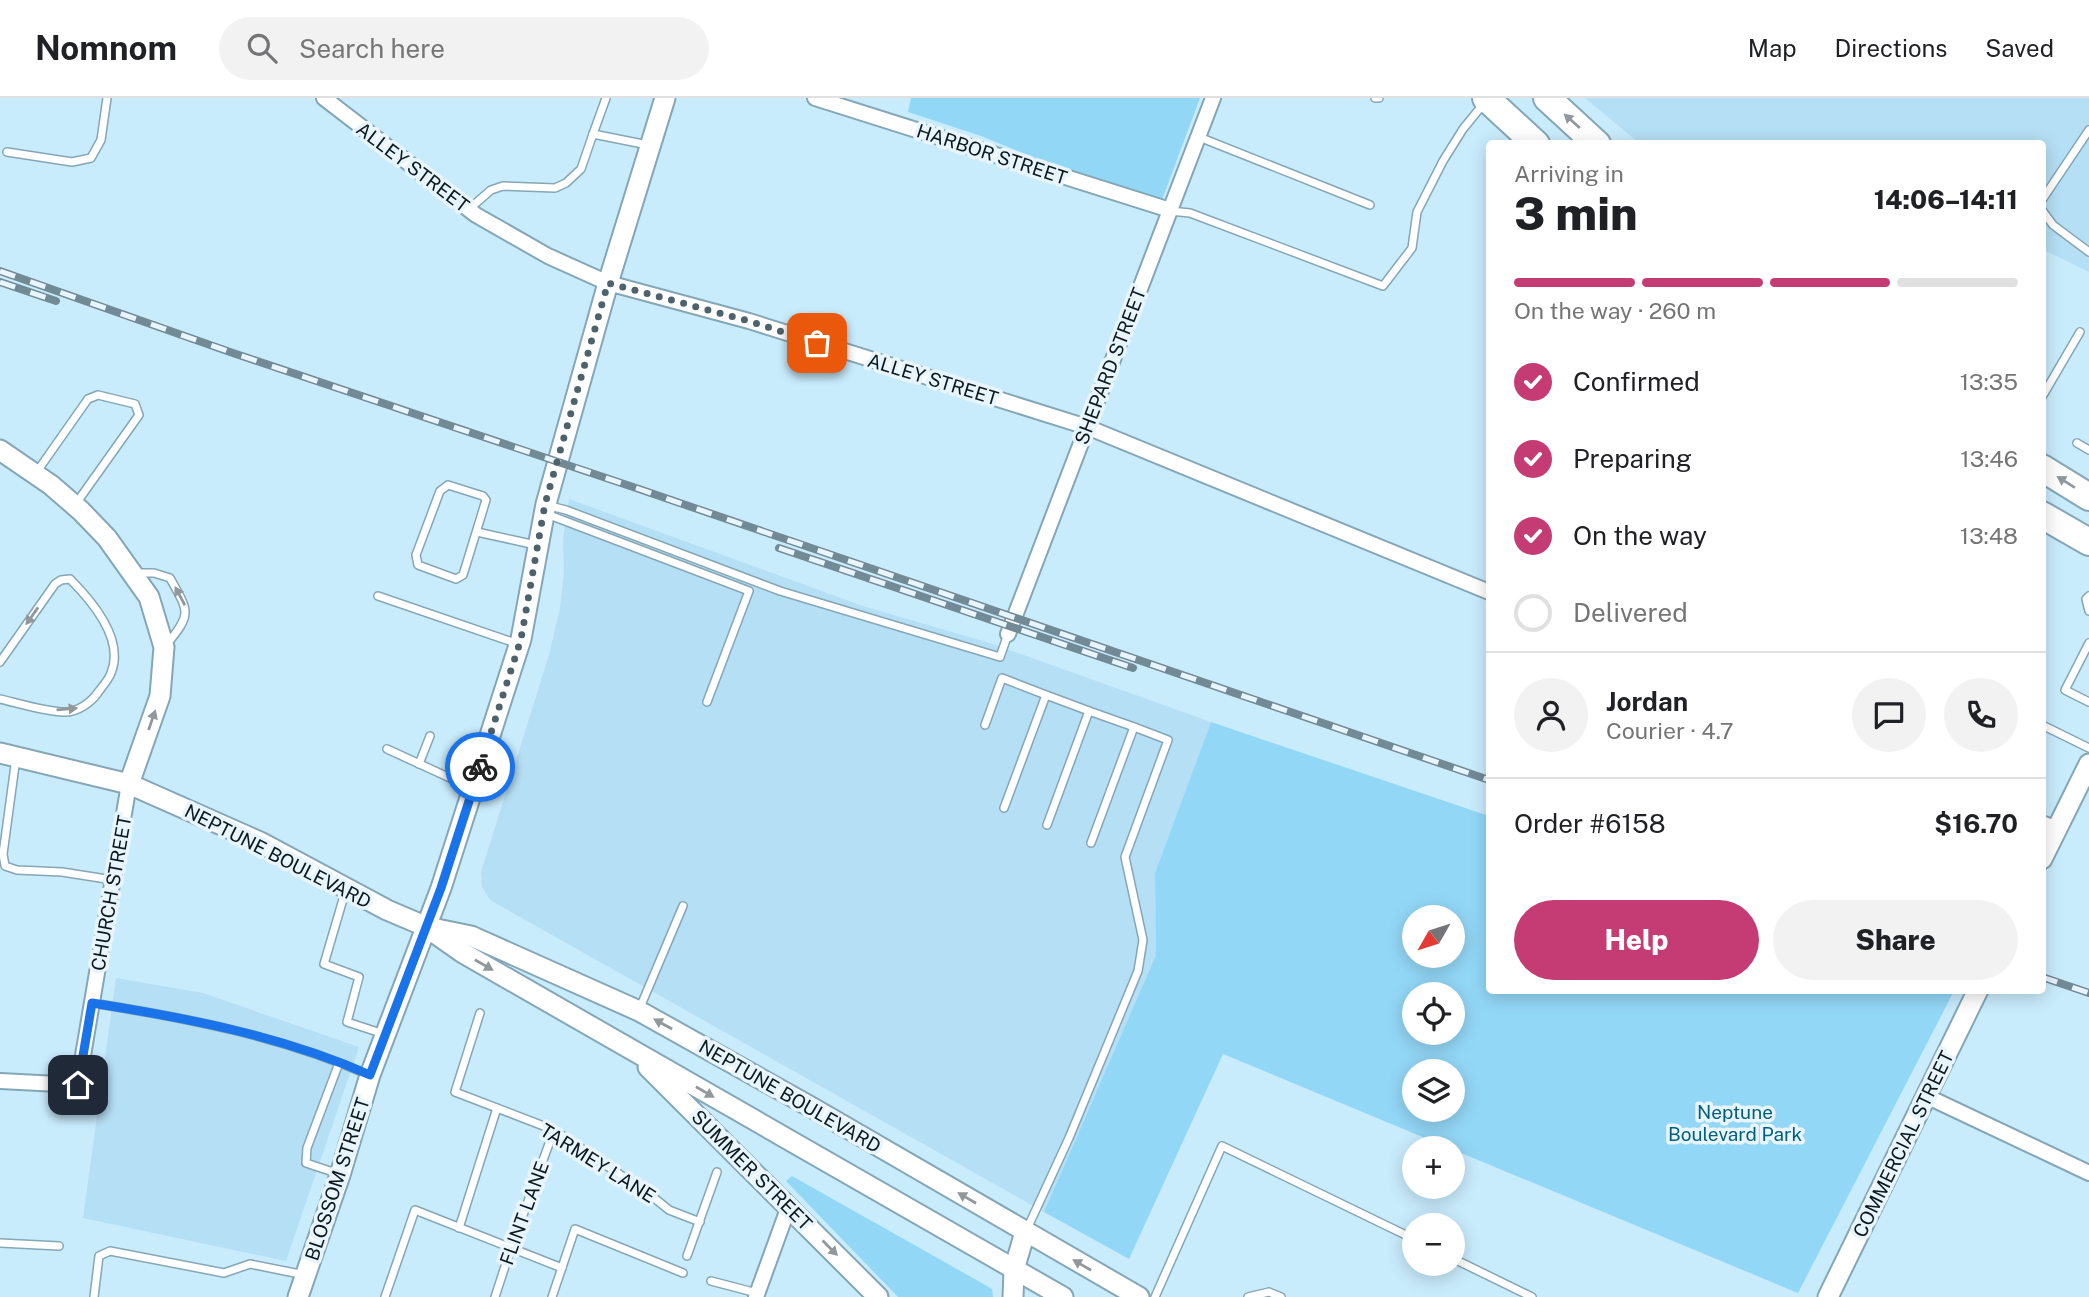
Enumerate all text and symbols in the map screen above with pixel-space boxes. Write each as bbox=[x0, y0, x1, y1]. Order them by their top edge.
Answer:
search box bbox=[219, 17, 709, 80]
text: Nomnom bbox=[35, 29, 177, 67]
icon: search bbox=[243, 29, 281, 67]
text: Search here bbox=[299, 33, 445, 64]
text: Map bbox=[1748, 34, 1797, 62]
text: Directions bbox=[1835, 34, 1947, 62]
text: Saved bbox=[1985, 34, 2054, 62]
one-way arrow bbox=[1563, 113, 1581, 129]
street label: ALLEY STREET bbox=[352, 117, 474, 217]
street label: HARBOR STREET bbox=[914, 119, 1070, 189]
text: Arriving in bbox=[1514, 160, 1624, 187]
text: 14:06–14:11 bbox=[1874, 184, 2018, 215]
text: 3 min bbox=[1514, 186, 1638, 240]
street label: SHEPARD STREET bbox=[1070, 285, 1150, 447]
text: On the way · 260 m bbox=[1514, 297, 1716, 324]
pin bbox=[787, 313, 847, 373]
icon: bag bbox=[798, 324, 836, 362]
street label: ALLEY STREET bbox=[865, 349, 1001, 409]
icon: check bbox=[1514, 363, 1552, 401]
text: Confirmed bbox=[1573, 366, 1700, 397]
text: 13:35 bbox=[1960, 368, 2018, 395]
icon: check bbox=[1514, 440, 1552, 478]
text: Preparing bbox=[1573, 443, 1692, 474]
text: 13:46 bbox=[1960, 445, 2018, 472]
one-way arrow bbox=[2056, 476, 2075, 489]
icon: check bbox=[1514, 517, 1552, 555]
text: On the way bbox=[1573, 520, 1707, 551]
text: 13:48 bbox=[1960, 522, 2018, 549]
one-way arrow bbox=[174, 586, 186, 606]
text: Delivered bbox=[1573, 597, 1688, 628]
one-way arrow bbox=[25, 607, 39, 625]
button: person bbox=[1514, 678, 1588, 752]
button: chat bbox=[1852, 678, 1926, 752]
button: phone bbox=[1944, 678, 2018, 752]
text: Jordan bbox=[1606, 686, 1688, 717]
one-way arrow bbox=[56, 704, 78, 715]
one-way arrow bbox=[147, 709, 158, 730]
text: Courier · 4.7 bbox=[1606, 717, 1734, 744]
courier bbox=[445, 732, 515, 802]
icon: bike bbox=[461, 748, 499, 786]
street label: NEPTUNE BOULEVARD bbox=[181, 799, 375, 913]
text: Order #6158 bbox=[1514, 808, 1666, 839]
text: $16.70 bbox=[1934, 808, 2018, 839]
street label: CHURCH STREET bbox=[86, 813, 136, 973]
button: Help bbox=[1514, 900, 1759, 980]
button: Share bbox=[1773, 900, 2018, 980]
north arrow bbox=[1402, 905, 1465, 968]
map controls bbox=[1402, 905, 1465, 1276]
one-way arrow bbox=[474, 959, 493, 971]
button: locate bbox=[1402, 982, 1465, 1045]
one-way arrow bbox=[653, 1018, 673, 1030]
street label: NEPTUNE BOULEVARD bbox=[695, 1035, 885, 1157]
street label: COMMERCIAL STREET bbox=[1848, 1047, 1958, 1241]
pin bbox=[48, 1055, 108, 1115]
button: layers bbox=[1402, 1059, 1465, 1122]
icon: home bbox=[59, 1066, 97, 1104]
one-way arrow bbox=[695, 1086, 714, 1098]
street label: BLOSSOM STREET bbox=[300, 1095, 374, 1263]
park label: Neptune Boulevard Park bbox=[1668, 1101, 1802, 1145]
street label: SUMMER STREET bbox=[687, 1105, 817, 1235]
street label: TARMEY LANE bbox=[536, 1119, 660, 1207]
button: + bbox=[1402, 1136, 1465, 1199]
street label: FLINT LANE bbox=[495, 1158, 553, 1268]
one-way arrow bbox=[957, 1192, 976, 1204]
button: − bbox=[1402, 1213, 1465, 1276]
one-way arrow bbox=[822, 1240, 838, 1256]
one-way arrow bbox=[1072, 1259, 1092, 1271]

